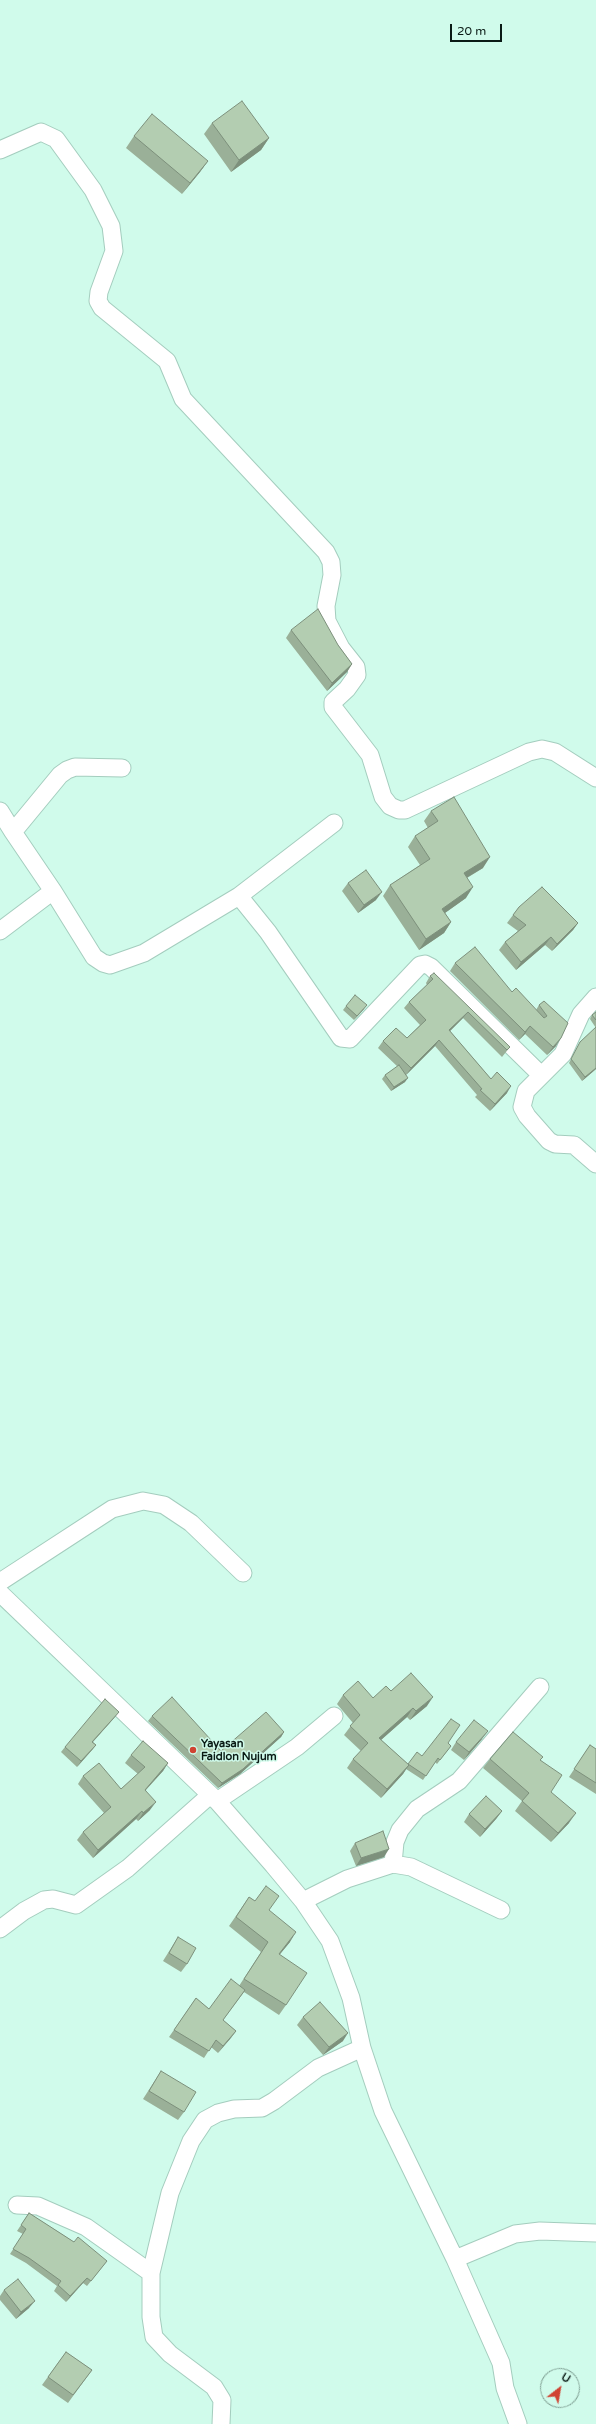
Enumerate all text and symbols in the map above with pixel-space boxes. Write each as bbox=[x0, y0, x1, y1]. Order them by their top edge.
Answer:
scale bar bbox=[452, 16, 504, 42]
text: 20 m bbox=[457, 24, 486, 38]
place label: Yayasan Faidlon Nujum bbox=[201, 1737, 277, 1763]
marker: Yayasan Faidlon Nujum bbox=[188, 1745, 198, 1755]
north arrow bbox=[540, 2368, 580, 2408]
text: U bbox=[559, 2370, 573, 2386]

